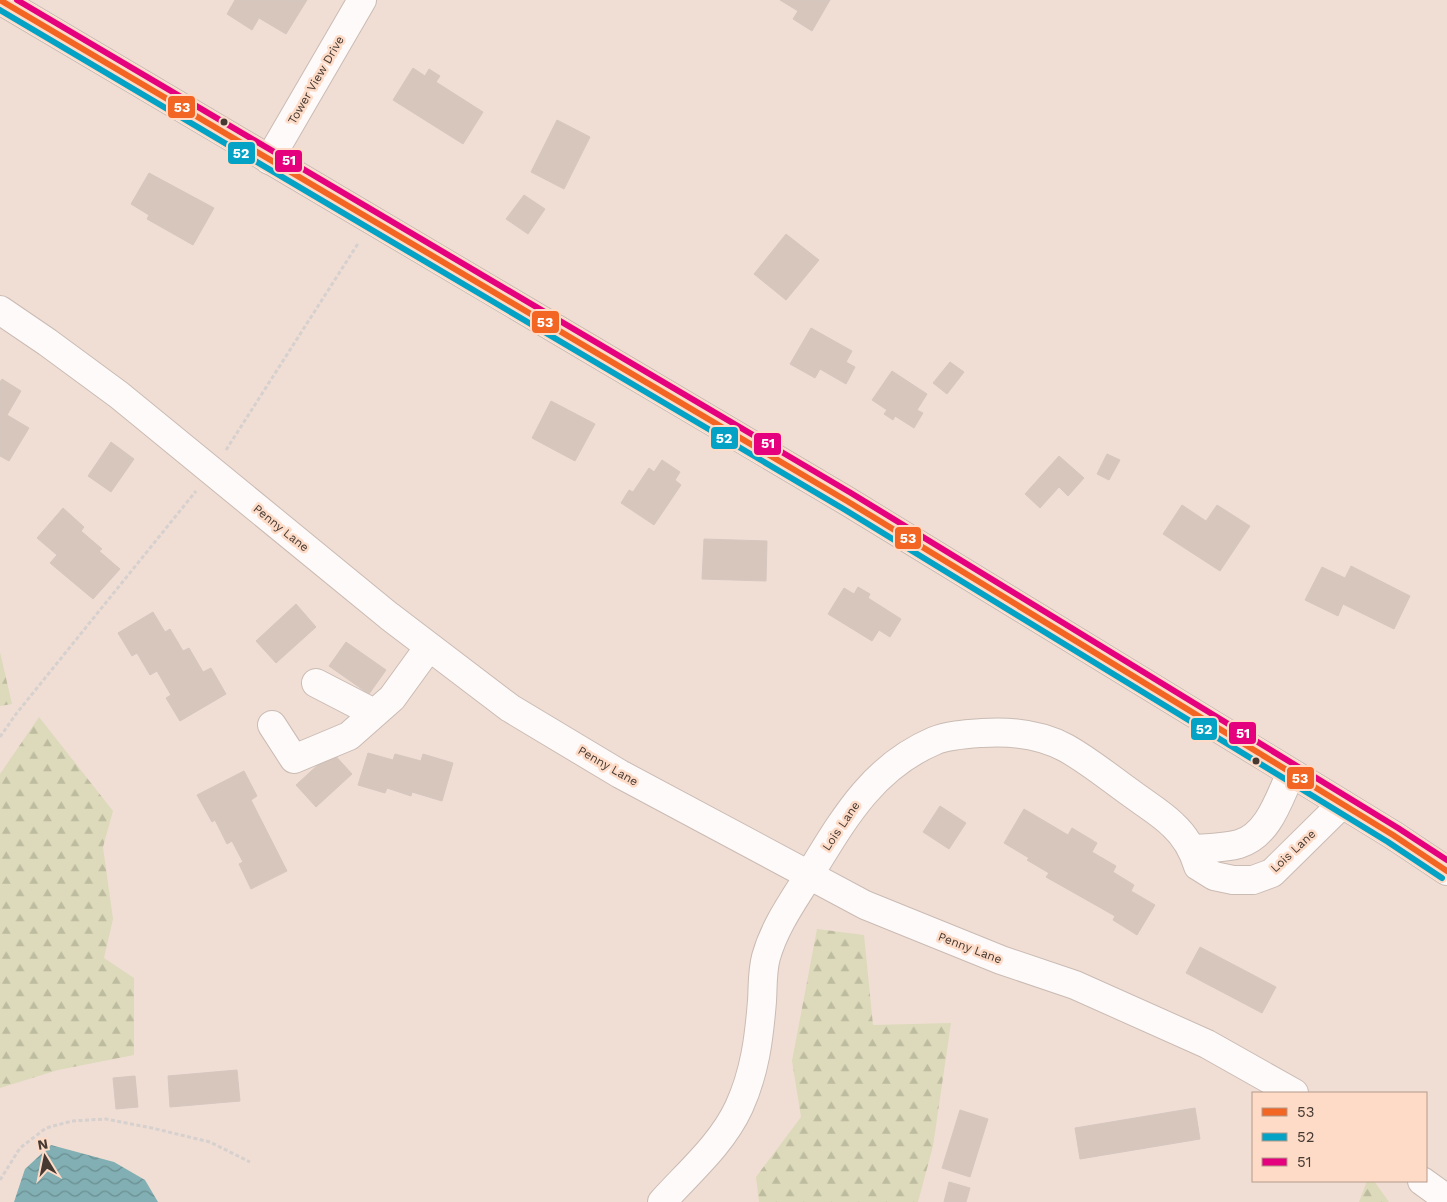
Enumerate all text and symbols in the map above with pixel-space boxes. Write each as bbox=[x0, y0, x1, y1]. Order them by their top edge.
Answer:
street label: Tower View Drive bbox=[285, 33, 347, 127]
line badge: 53 bbox=[167, 95, 196, 119]
text: 53 bbox=[174, 99, 190, 115]
unlabelled marker bbox=[219, 117, 229, 127]
line badge: 52 bbox=[227, 141, 256, 165]
text: 52 bbox=[233, 145, 249, 161]
line badge: 51 bbox=[274, 149, 303, 173]
text: 51 bbox=[282, 152, 296, 168]
line badge: 53 bbox=[531, 310, 560, 334]
text: 53 bbox=[537, 314, 553, 330]
line badge: 52 bbox=[710, 426, 739, 450]
text: 52 bbox=[716, 430, 732, 446]
line badge: 51 bbox=[753, 432, 782, 456]
text: 51 bbox=[761, 435, 775, 451]
street label: Penny Lane bbox=[251, 501, 312, 555]
line badge: 53 bbox=[894, 526, 922, 550]
text: 53 bbox=[900, 530, 916, 546]
line badge: 52 bbox=[1190, 717, 1218, 741]
text: 52 bbox=[1196, 721, 1212, 737]
line badge: 51 bbox=[1228, 721, 1257, 745]
text: 51 bbox=[1236, 725, 1250, 741]
street label: Penny Lane bbox=[575, 743, 641, 789]
unlabelled marker bbox=[1251, 756, 1261, 766]
line badge: 53 bbox=[1286, 766, 1315, 790]
text: 53 bbox=[1292, 770, 1308, 786]
street label: Lois Lane bbox=[820, 799, 863, 853]
street label: Lois Lane bbox=[1268, 827, 1318, 875]
street label: Penny Lane bbox=[936, 929, 1004, 967]
legend bbox=[1252, 1092, 1427, 1182]
text: 53 bbox=[1297, 1103, 1314, 1121]
text: 52 bbox=[1297, 1128, 1314, 1146]
north arrow bbox=[20, 1132, 70, 1182]
text: N bbox=[36, 1135, 49, 1153]
text: 51 bbox=[1297, 1153, 1312, 1171]

